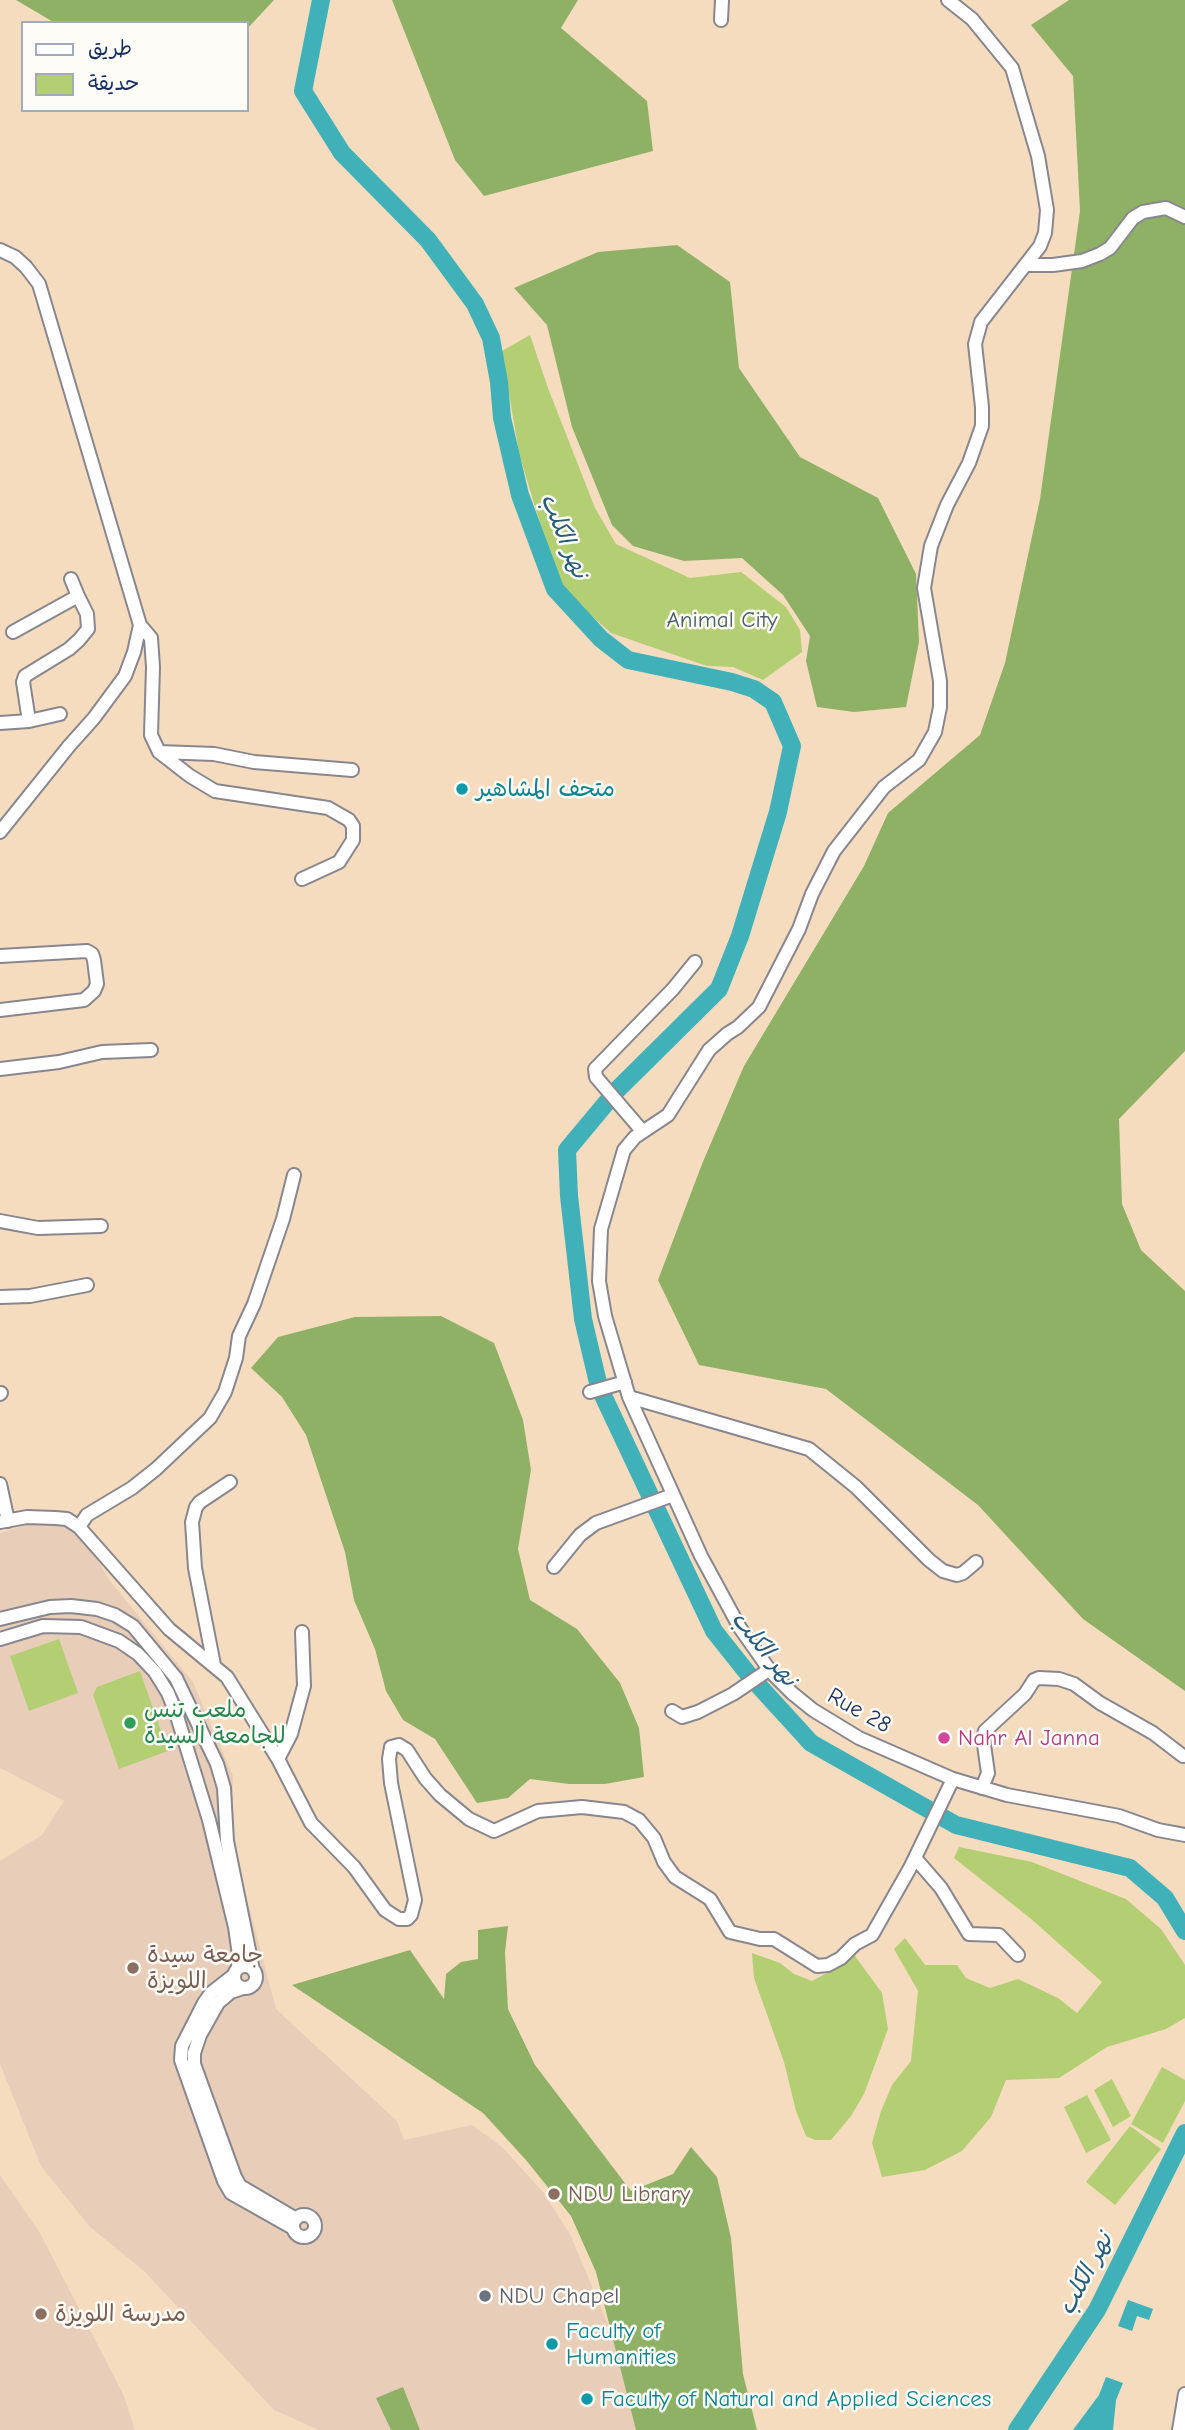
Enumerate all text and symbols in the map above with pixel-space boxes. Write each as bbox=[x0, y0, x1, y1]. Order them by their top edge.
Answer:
legend bbox=[21, 21, 248, 112]
text: طريق bbox=[88, 36, 132, 60]
text: حديقة bbox=[88, 71, 139, 95]
water label: نهر الكلب bbox=[534, 489, 594, 583]
park label: Animal City bbox=[666, 606, 778, 634]
place label: متحف المشاهير bbox=[476, 775, 615, 803]
marker: متحف المشاهير bbox=[454, 781, 470, 797]
water label: نهر الكلب bbox=[725, 1605, 803, 1693]
street label: Rue 28 bbox=[822, 1682, 896, 1740]
place label: ملعب تنس للجامعة السيدة bbox=[144, 1696, 286, 1750]
marker: ملعب تنس للجامعة السيدة bbox=[122, 1715, 138, 1731]
place label: Nahr Al Janna bbox=[958, 1724, 1100, 1752]
marker: Nahr Al Janna bbox=[936, 1730, 952, 1746]
place label: جامعة سيدة اللويزة bbox=[147, 1941, 263, 1995]
marker: جامعة سيدة اللويزة bbox=[125, 1960, 141, 1976]
place label: NDU Library bbox=[568, 2180, 690, 2208]
marker: NDU Library bbox=[546, 2186, 562, 2202]
water label: نهر الكلب bbox=[1052, 2228, 1120, 2320]
place label: NDU Chapel bbox=[499, 2282, 619, 2310]
marker: NDU Chapel bbox=[477, 2288, 493, 2304]
place label: مدرسة اللويزة bbox=[55, 2300, 186, 2328]
marker: مدرسة اللويزة bbox=[33, 2306, 49, 2322]
place label: Faculty of Humanities bbox=[566, 2317, 676, 2371]
marker: Faculty of Humanities bbox=[544, 2336, 560, 2352]
place label: Faculty of Natural and Applied Sciences bbox=[601, 2385, 991, 2413]
marker: Faculty of Natural and Applied Sciences bbox=[579, 2391, 595, 2407]

